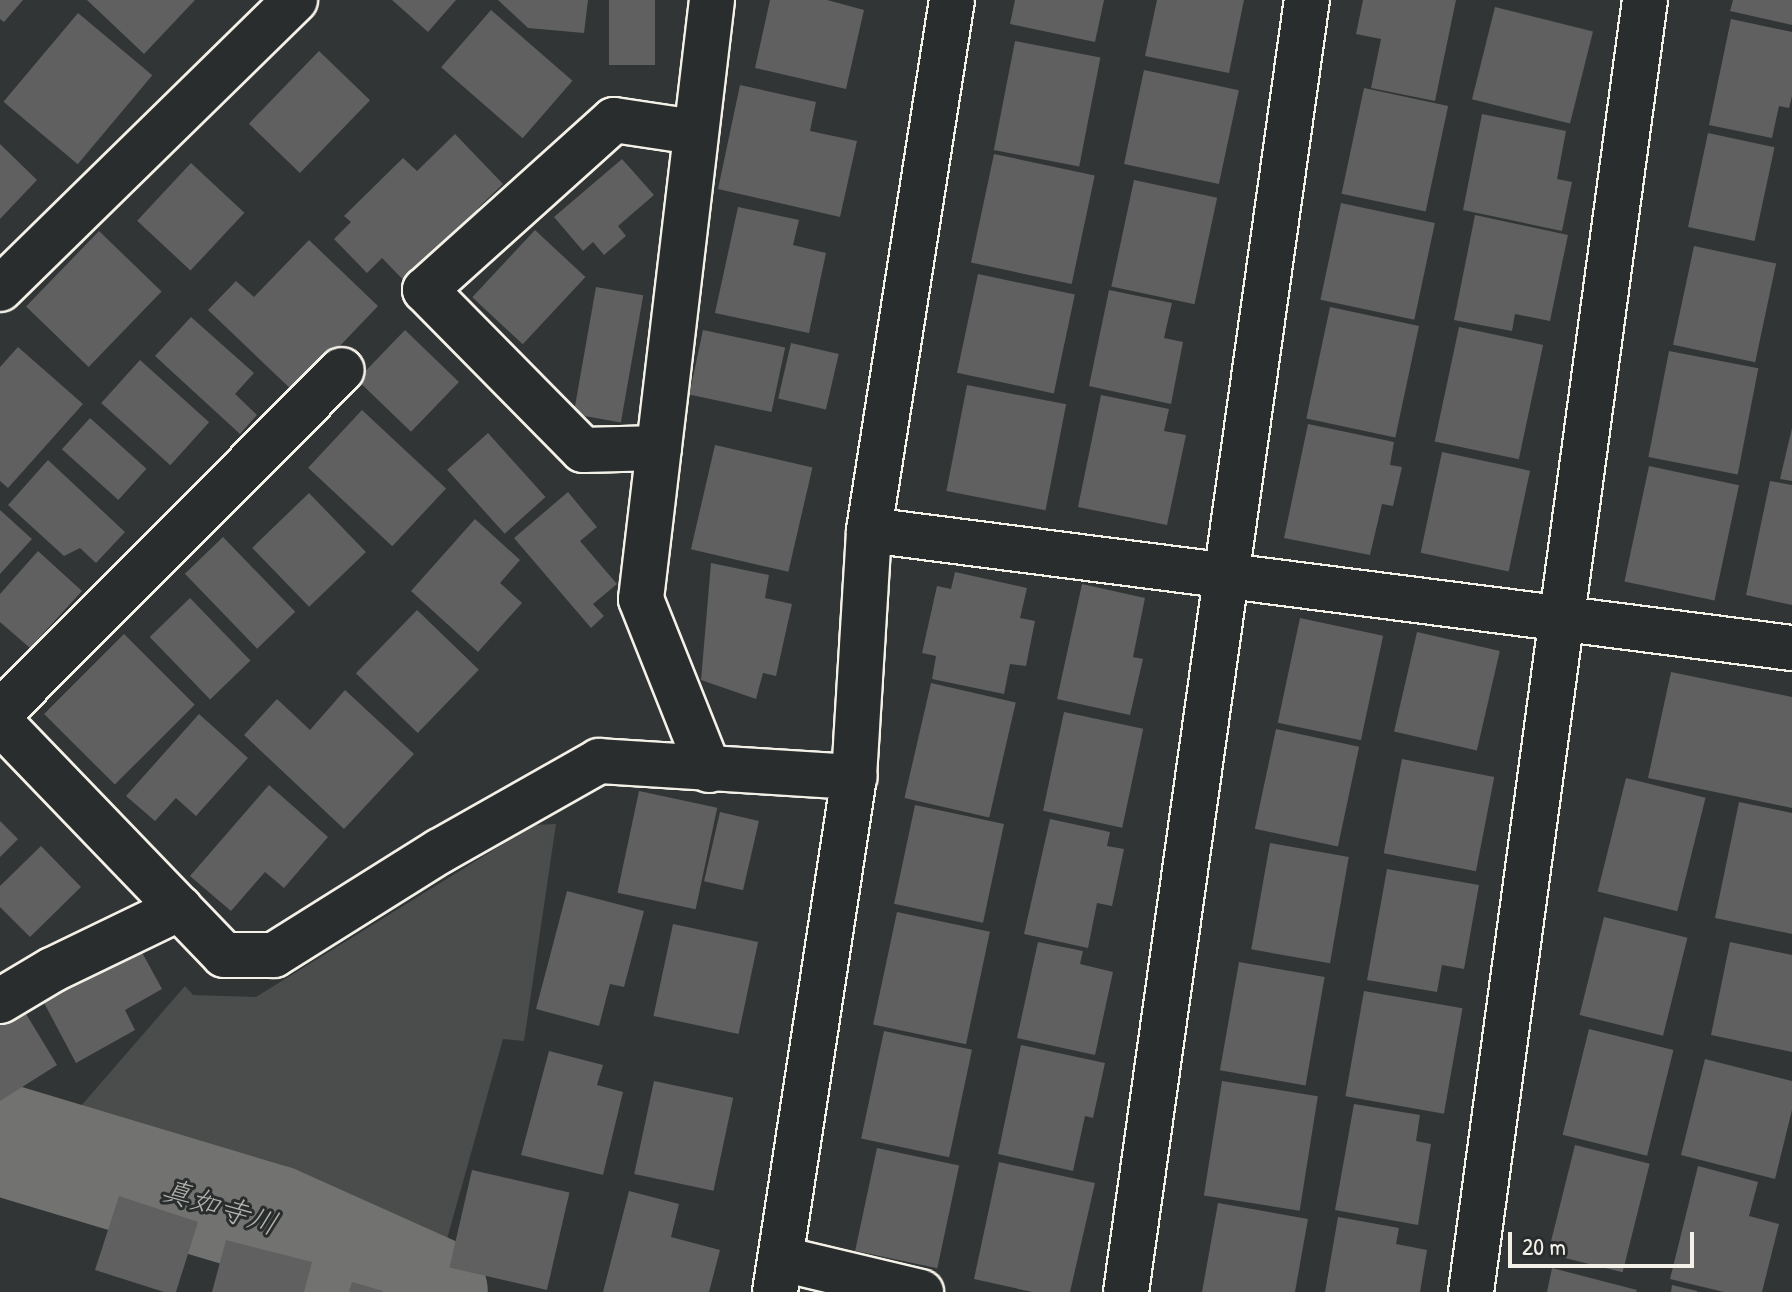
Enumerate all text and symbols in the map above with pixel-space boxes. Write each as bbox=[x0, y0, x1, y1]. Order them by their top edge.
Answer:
water label: 真如寺川 bbox=[157, 1170, 283, 1242]
scale bar bbox=[1512, 1216, 1698, 1266]
text: 20 m bbox=[1522, 1230, 1566, 1262]

